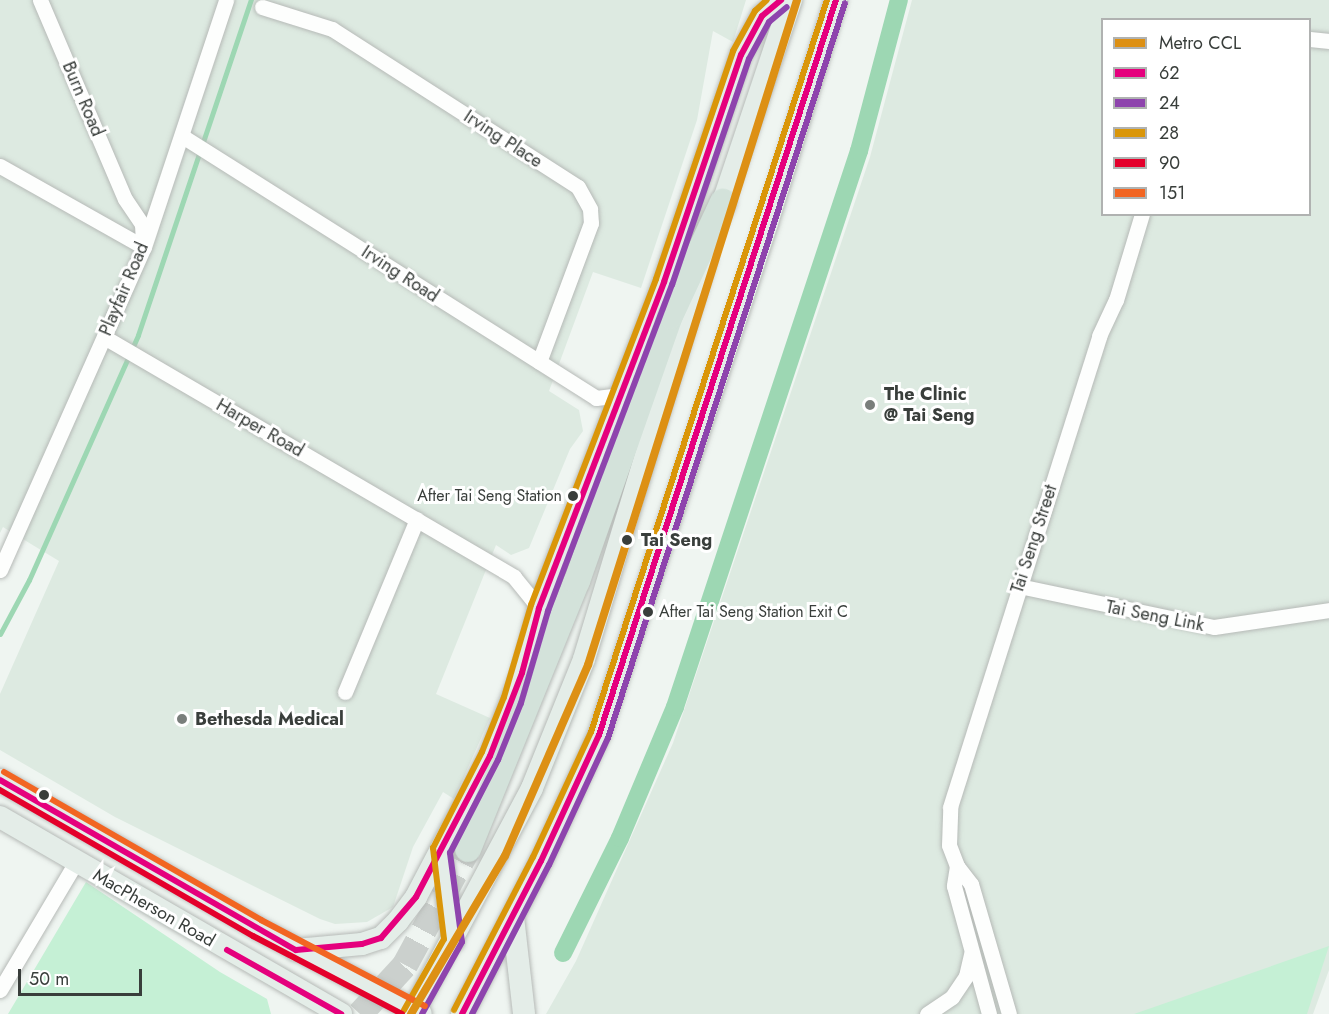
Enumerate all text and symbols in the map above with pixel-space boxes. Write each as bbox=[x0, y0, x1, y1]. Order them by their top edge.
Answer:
legend bbox=[1101, 18, 1311, 216]
text: Metro CCL bbox=[1159, 30, 1241, 56]
street label: Burn Road bbox=[58, 58, 108, 140]
text: 62 bbox=[1159, 60, 1180, 86]
text: 24 bbox=[1159, 90, 1180, 116]
street label: Irving Place bbox=[460, 106, 546, 172]
text: 28 bbox=[1159, 120, 1179, 146]
text: 90 bbox=[1159, 150, 1180, 176]
text: 151 bbox=[1159, 180, 1185, 206]
street label: Playfair Road bbox=[95, 239, 153, 339]
street label: Irving Road bbox=[357, 241, 443, 307]
place label: The Clinic @ Tai Seng bbox=[884, 384, 975, 426]
street label: Harper Road bbox=[212, 394, 308, 462]
marker: The Clinic @ Tai Seng bbox=[861, 396, 879, 414]
street label: Tai Seng Street bbox=[1006, 482, 1062, 596]
place label: After Tai Seng Station bbox=[417, 486, 562, 506]
marker: After Tai Seng Station bbox=[567, 490, 579, 502]
place label: Tai Seng bbox=[641, 529, 712, 551]
marker: Tai Seng bbox=[618, 531, 636, 549]
street label: Tai Seng Link bbox=[1104, 596, 1206, 636]
place label: After Tai Seng Station Exit C bbox=[659, 602, 848, 622]
marker: After Tai Seng Station Exit C bbox=[642, 606, 654, 618]
place label: Bethesda Medical bbox=[195, 708, 344, 730]
marker: Bethesda Medical bbox=[173, 710, 191, 728]
unlabelled marker bbox=[38, 789, 50, 801]
street label: MacPherson Road bbox=[89, 864, 219, 952]
scale bar bbox=[21, 957, 146, 995]
text: 50 m bbox=[29, 966, 69, 992]

